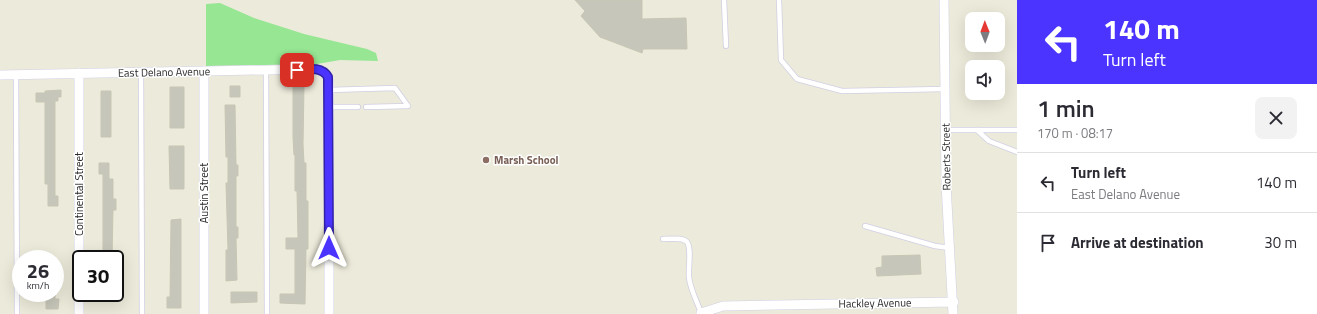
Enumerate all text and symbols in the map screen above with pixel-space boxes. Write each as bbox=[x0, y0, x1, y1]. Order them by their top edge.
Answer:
text: 140 m bbox=[1103, 7, 1180, 50]
north arrow bbox=[965, 12, 1005, 52]
map controls bbox=[965, 12, 1005, 100]
icon: left bbox=[1037, 16, 1089, 68]
text: Turn left bbox=[1103, 46, 1166, 73]
pin bbox=[280, 53, 314, 87]
icon: arrive bbox=[286, 59, 308, 81]
button: sound bbox=[965, 60, 1005, 100]
street label: East Delano Avenue bbox=[118, 63, 211, 81]
text: 1 min bbox=[1037, 90, 1095, 126]
button: close bbox=[1255, 97, 1297, 139]
street label: Roberts Street bbox=[937, 123, 955, 191]
text: 170 m · 08:17 bbox=[1037, 123, 1113, 143]
street label: Continental Street bbox=[71, 152, 87, 236]
place label: Marsh School bbox=[494, 152, 559, 168]
marker: Marsh School bbox=[481, 155, 491, 165]
text: Turn left bbox=[1071, 161, 1126, 184]
street label: Austin Street bbox=[196, 163, 212, 223]
text: 140 m bbox=[1256, 171, 1297, 194]
icon: left bbox=[1037, 172, 1059, 194]
text: East Delano Avenue bbox=[1071, 184, 1180, 204]
position arrow bbox=[308, 227, 350, 269]
text: Arrive at destination bbox=[1071, 231, 1204, 254]
text: 30 m bbox=[1264, 231, 1297, 254]
icon: arrive bbox=[1037, 232, 1059, 254]
speed limit sign: 30 bbox=[72, 250, 124, 302]
text: 26 bbox=[27, 255, 49, 286]
text: km/h bbox=[27, 278, 49, 293]
street label: Hackley Avenue bbox=[838, 294, 912, 312]

